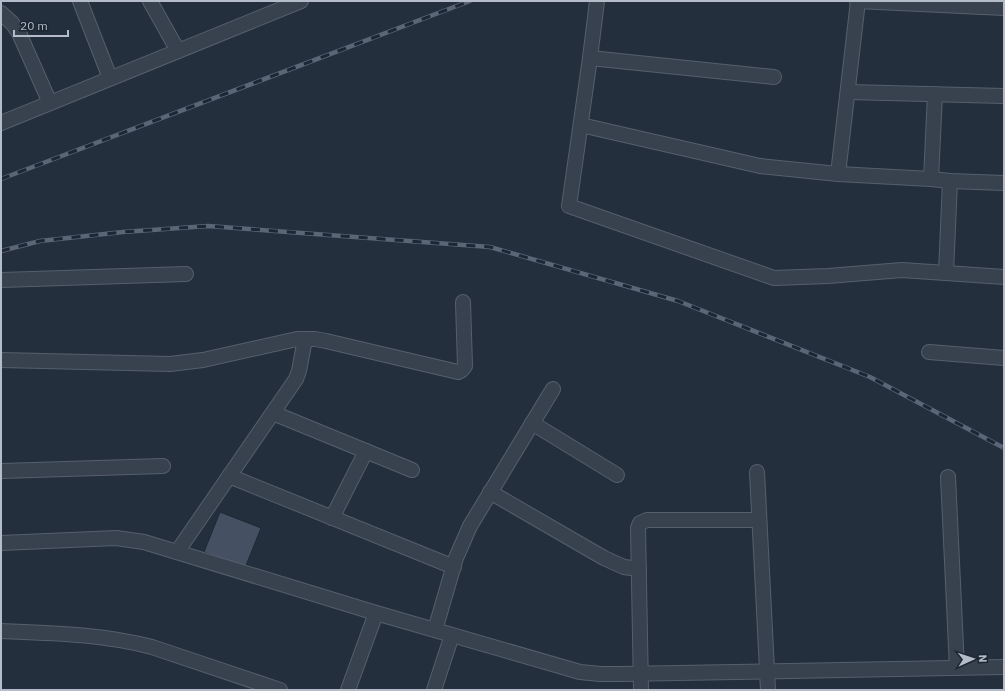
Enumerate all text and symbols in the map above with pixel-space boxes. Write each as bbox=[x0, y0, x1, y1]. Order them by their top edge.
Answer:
scale bar bbox=[14, 12, 68, 38]
text: 20 m bbox=[20, 18, 48, 33]
north arrow bbox=[953, 639, 993, 679]
text: N bbox=[976, 654, 990, 663]

